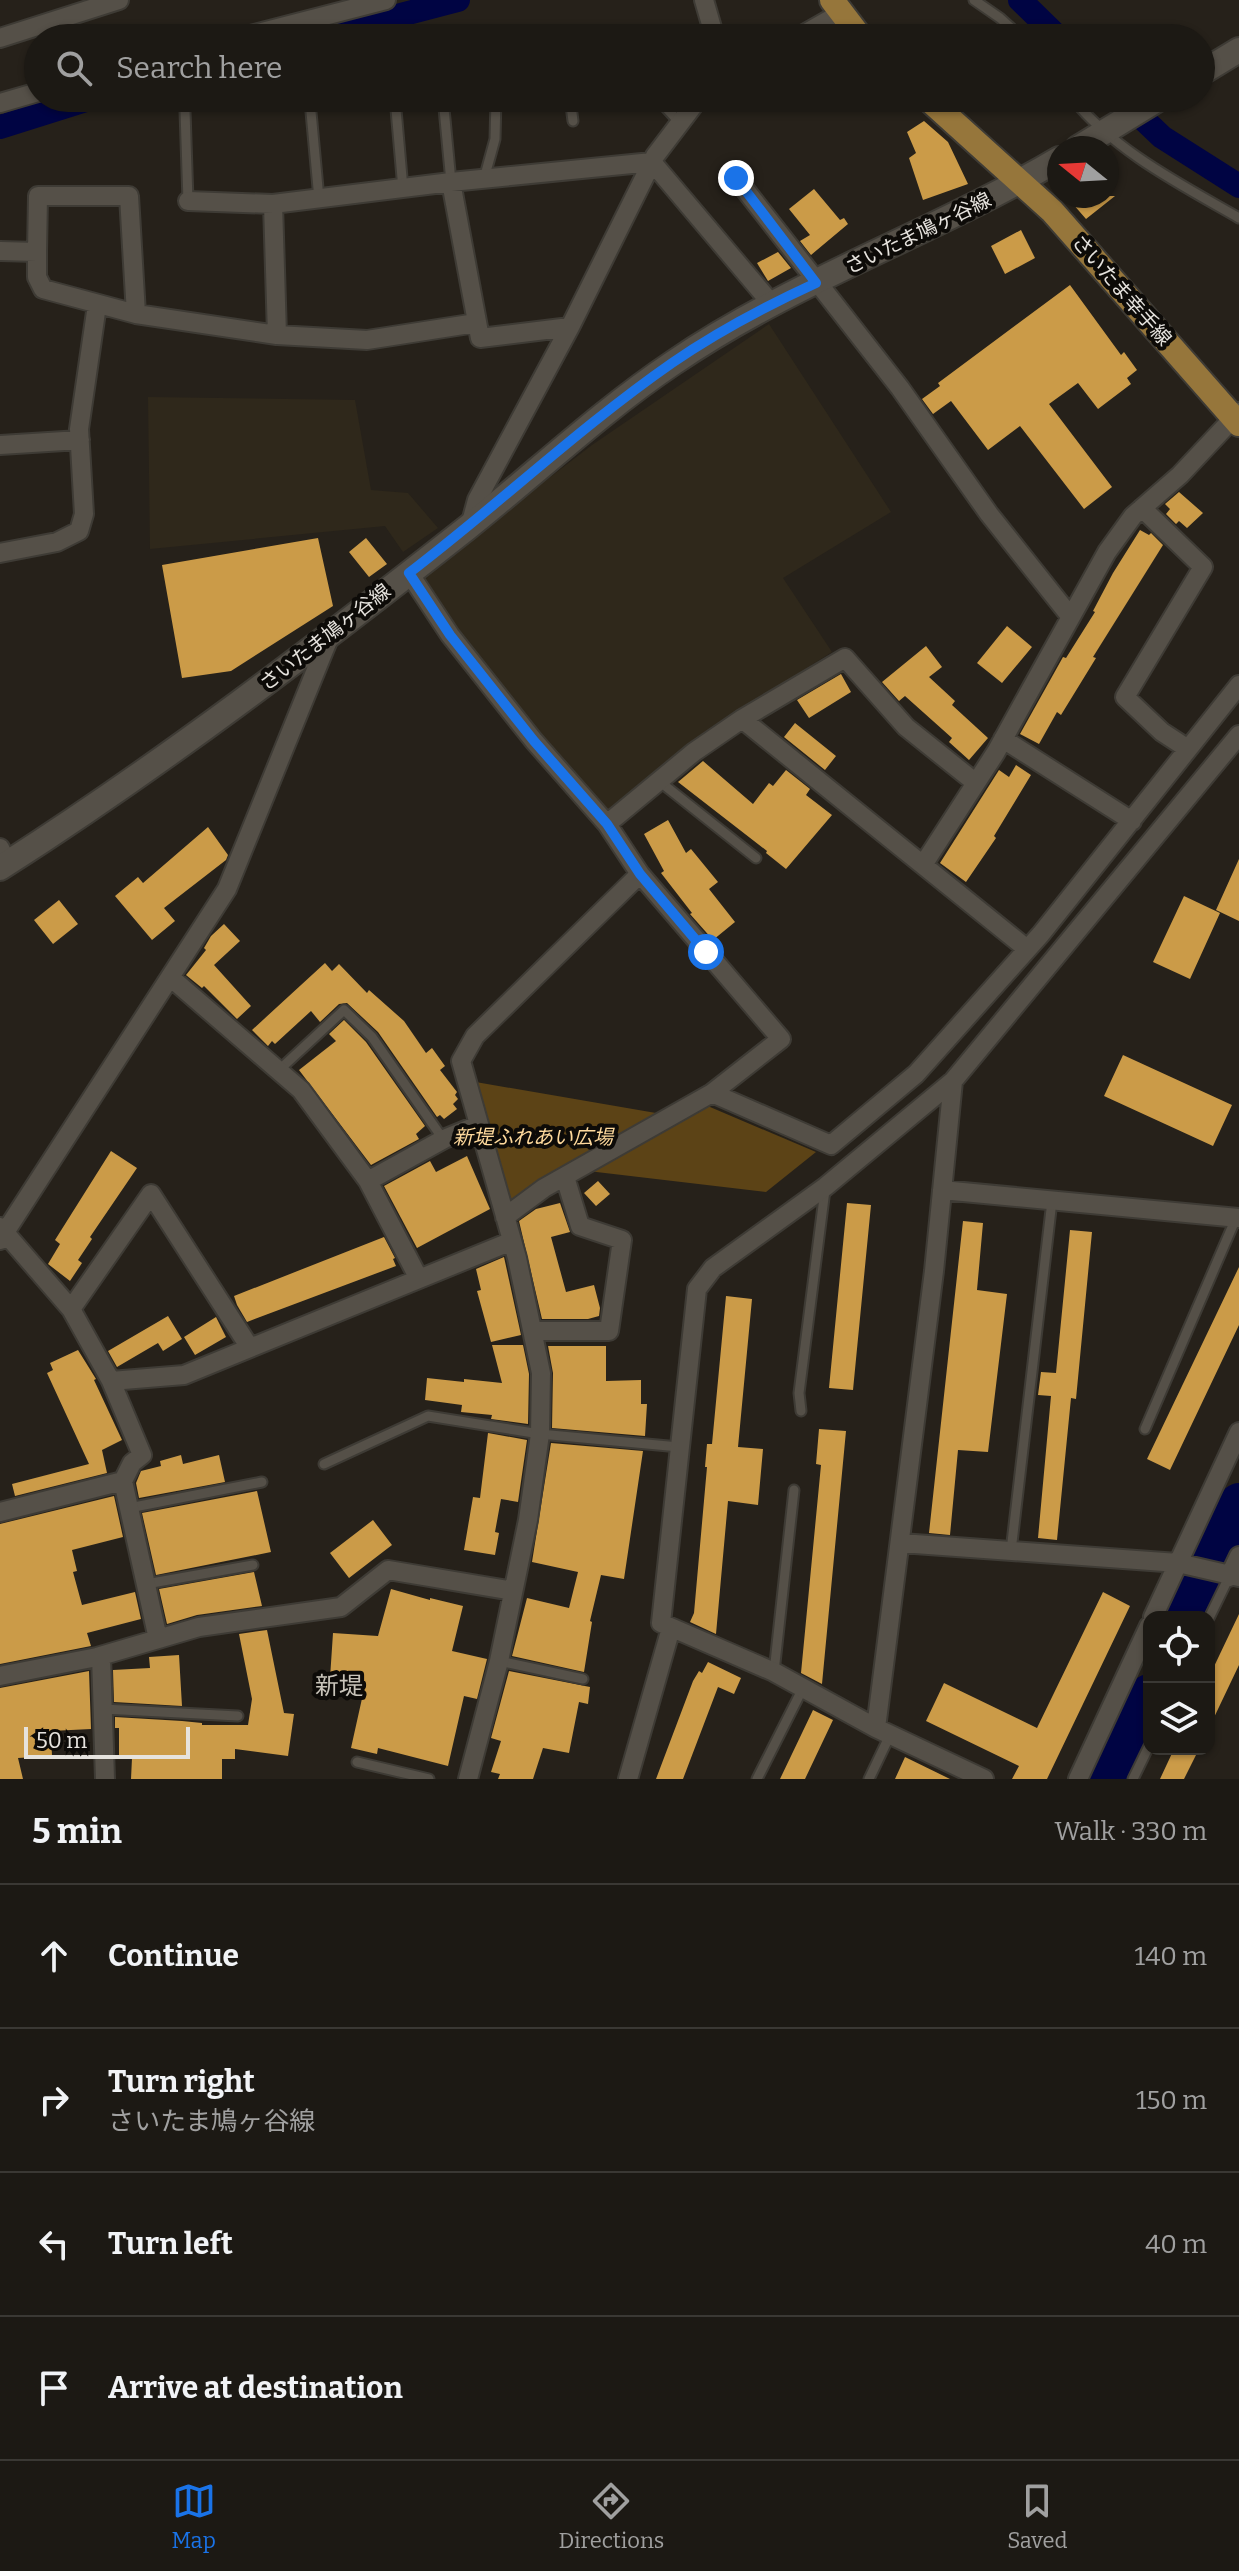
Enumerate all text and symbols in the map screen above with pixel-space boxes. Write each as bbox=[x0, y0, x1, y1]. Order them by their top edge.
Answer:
search box bbox=[24, 24, 1215, 112]
icon: search bbox=[52, 46, 96, 90]
text: Search here bbox=[116, 50, 283, 86]
north arrow bbox=[1047, 136, 1119, 208]
route end bbox=[718, 160, 754, 196]
street label: さいたま鳩ヶ谷線 bbox=[841, 187, 995, 279]
street label: さいたま幸手線 bbox=[1067, 230, 1177, 350]
street label: さいたま鳩ヶ谷線 bbox=[255, 578, 395, 696]
route start bbox=[688, 934, 724, 970]
park label: 新堤ふれあい広場 bbox=[453, 1125, 615, 1149]
map controls bbox=[1143, 1611, 1215, 1755]
button: locate bbox=[1143, 1611, 1215, 1683]
district label: 新堤 bbox=[315, 1672, 363, 1700]
button: layers bbox=[1143, 1683, 1215, 1755]
scale bar bbox=[24, 1723, 190, 1759]
text: 50 m bbox=[36, 1727, 87, 1754]
text: 5 min bbox=[32, 1811, 122, 1852]
text: Walk · 330 m bbox=[1054, 1816, 1207, 1847]
icon: ahead bbox=[32, 1934, 76, 1978]
text: Continue bbox=[108, 1938, 239, 1974]
text: 140 m bbox=[1135, 1941, 1207, 1972]
text: Turn right bbox=[108, 2064, 255, 2100]
icon: right bbox=[32, 2078, 76, 2122]
text: 150 m bbox=[1136, 2085, 1207, 2116]
text: さいたま鳩ヶ谷線 bbox=[108, 2106, 315, 2137]
icon: left bbox=[32, 2222, 76, 2266]
text: Turn left bbox=[108, 2226, 233, 2262]
text: 40 m bbox=[1145, 2229, 1207, 2260]
icon: arrive bbox=[32, 2366, 76, 2410]
text: Arrive at destination bbox=[108, 2370, 403, 2406]
tab: Map bbox=[171, 2479, 216, 2554]
tab: Directions bbox=[559, 2479, 664, 2554]
tab: Saved bbox=[1007, 2479, 1068, 2554]

